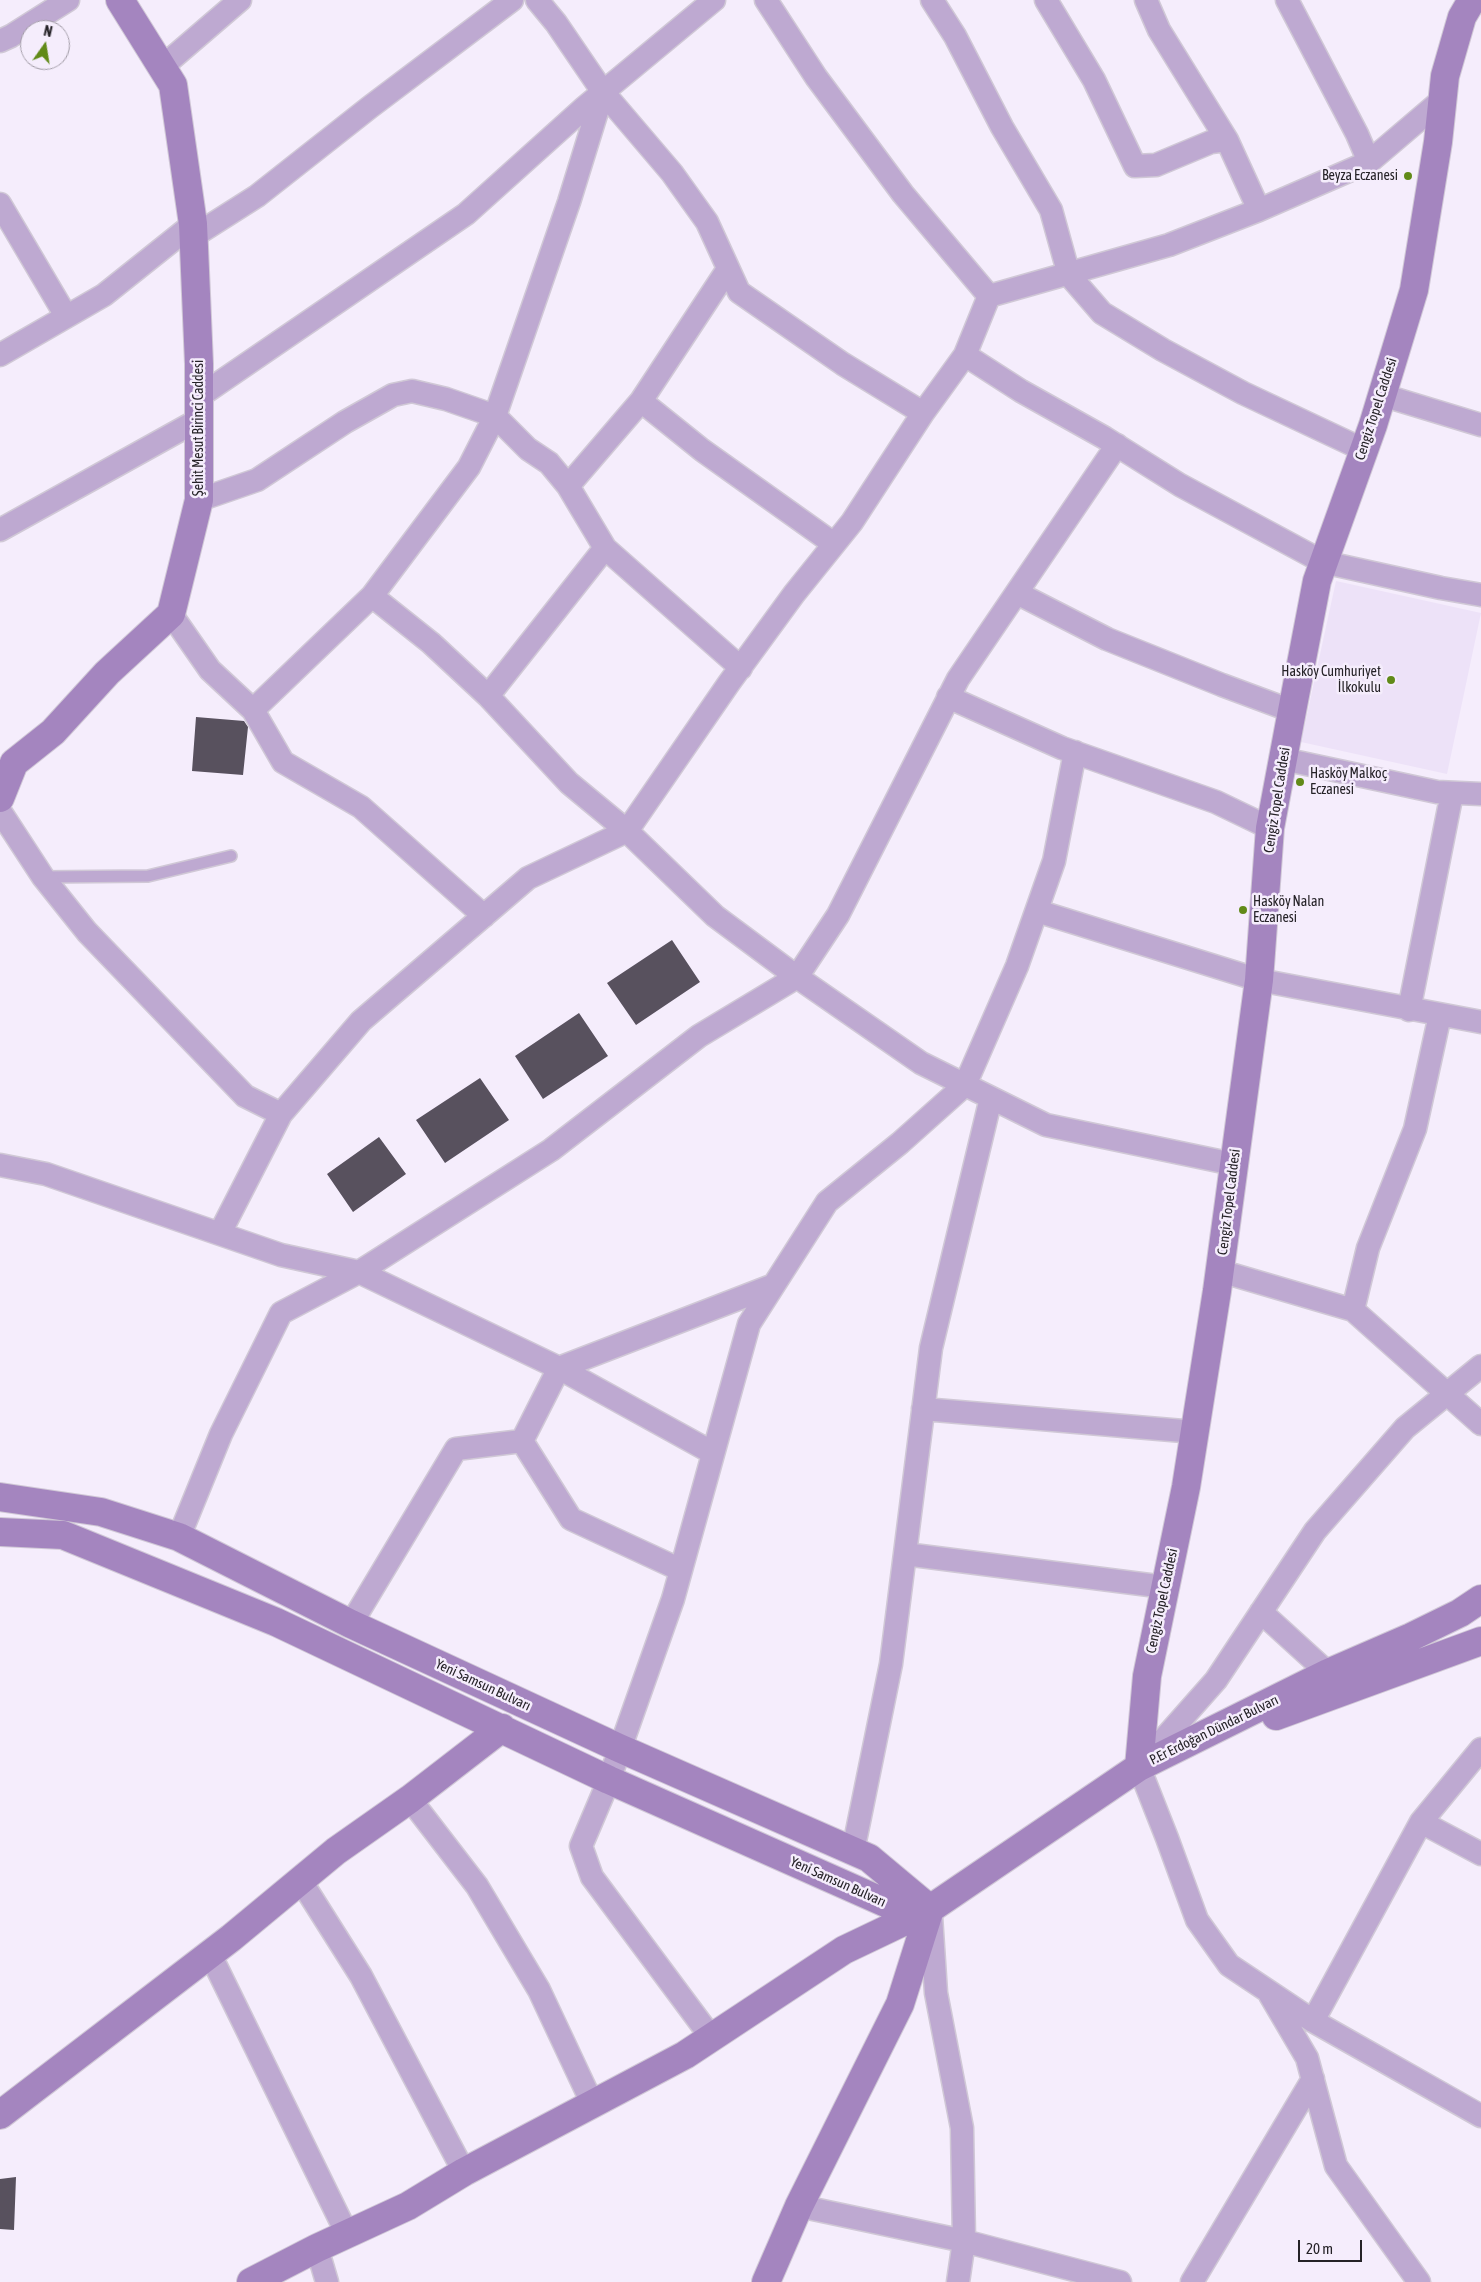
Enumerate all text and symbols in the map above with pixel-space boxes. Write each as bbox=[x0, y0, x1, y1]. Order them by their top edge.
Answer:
north arrow bbox=[20, 20, 70, 70]
text: N bbox=[42, 23, 54, 40]
place label: Beyza Eczanesi bbox=[1322, 168, 1398, 184]
marker: Beyza Eczanesi bbox=[1402, 170, 1414, 182]
street label: Cengiz Topel Caddesi bbox=[1352, 356, 1400, 462]
street label: Şehit Mesut Birinci Caddesi bbox=[191, 360, 207, 496]
place label: Hasköy Cumhuriyet İlkokulu bbox=[1281, 664, 1381, 696]
marker: Hasköy Cumhuriyet İlkokulu bbox=[1385, 674, 1397, 686]
street label: Cengiz Topel Caddesi bbox=[1260, 746, 1294, 854]
place label: Hasköy Malkoç Eczanesi bbox=[1310, 766, 1387, 799]
marker: Hasköy Malkoç Eczanesi bbox=[1294, 776, 1306, 788]
place label: Hasköy Nalan Eczanesi bbox=[1253, 894, 1324, 926]
marker: Hasköy Nalan Eczanesi bbox=[1237, 904, 1249, 916]
street label: Cengiz Topel Caddesi bbox=[1214, 1148, 1244, 1256]
street label: Cengiz Topel Caddesi bbox=[1143, 1547, 1181, 1655]
street label: Yeni Samsun Bulvarı bbox=[433, 1656, 533, 1714]
street label: P.Er Erdoğan Dündar Bulvarı bbox=[1147, 1692, 1281, 1768]
street label: Yeni Samsun Bulvarı bbox=[788, 1853, 888, 1911]
scale bar bbox=[1301, 2230, 1365, 2262]
text: 20 m bbox=[1306, 2240, 1333, 2257]

